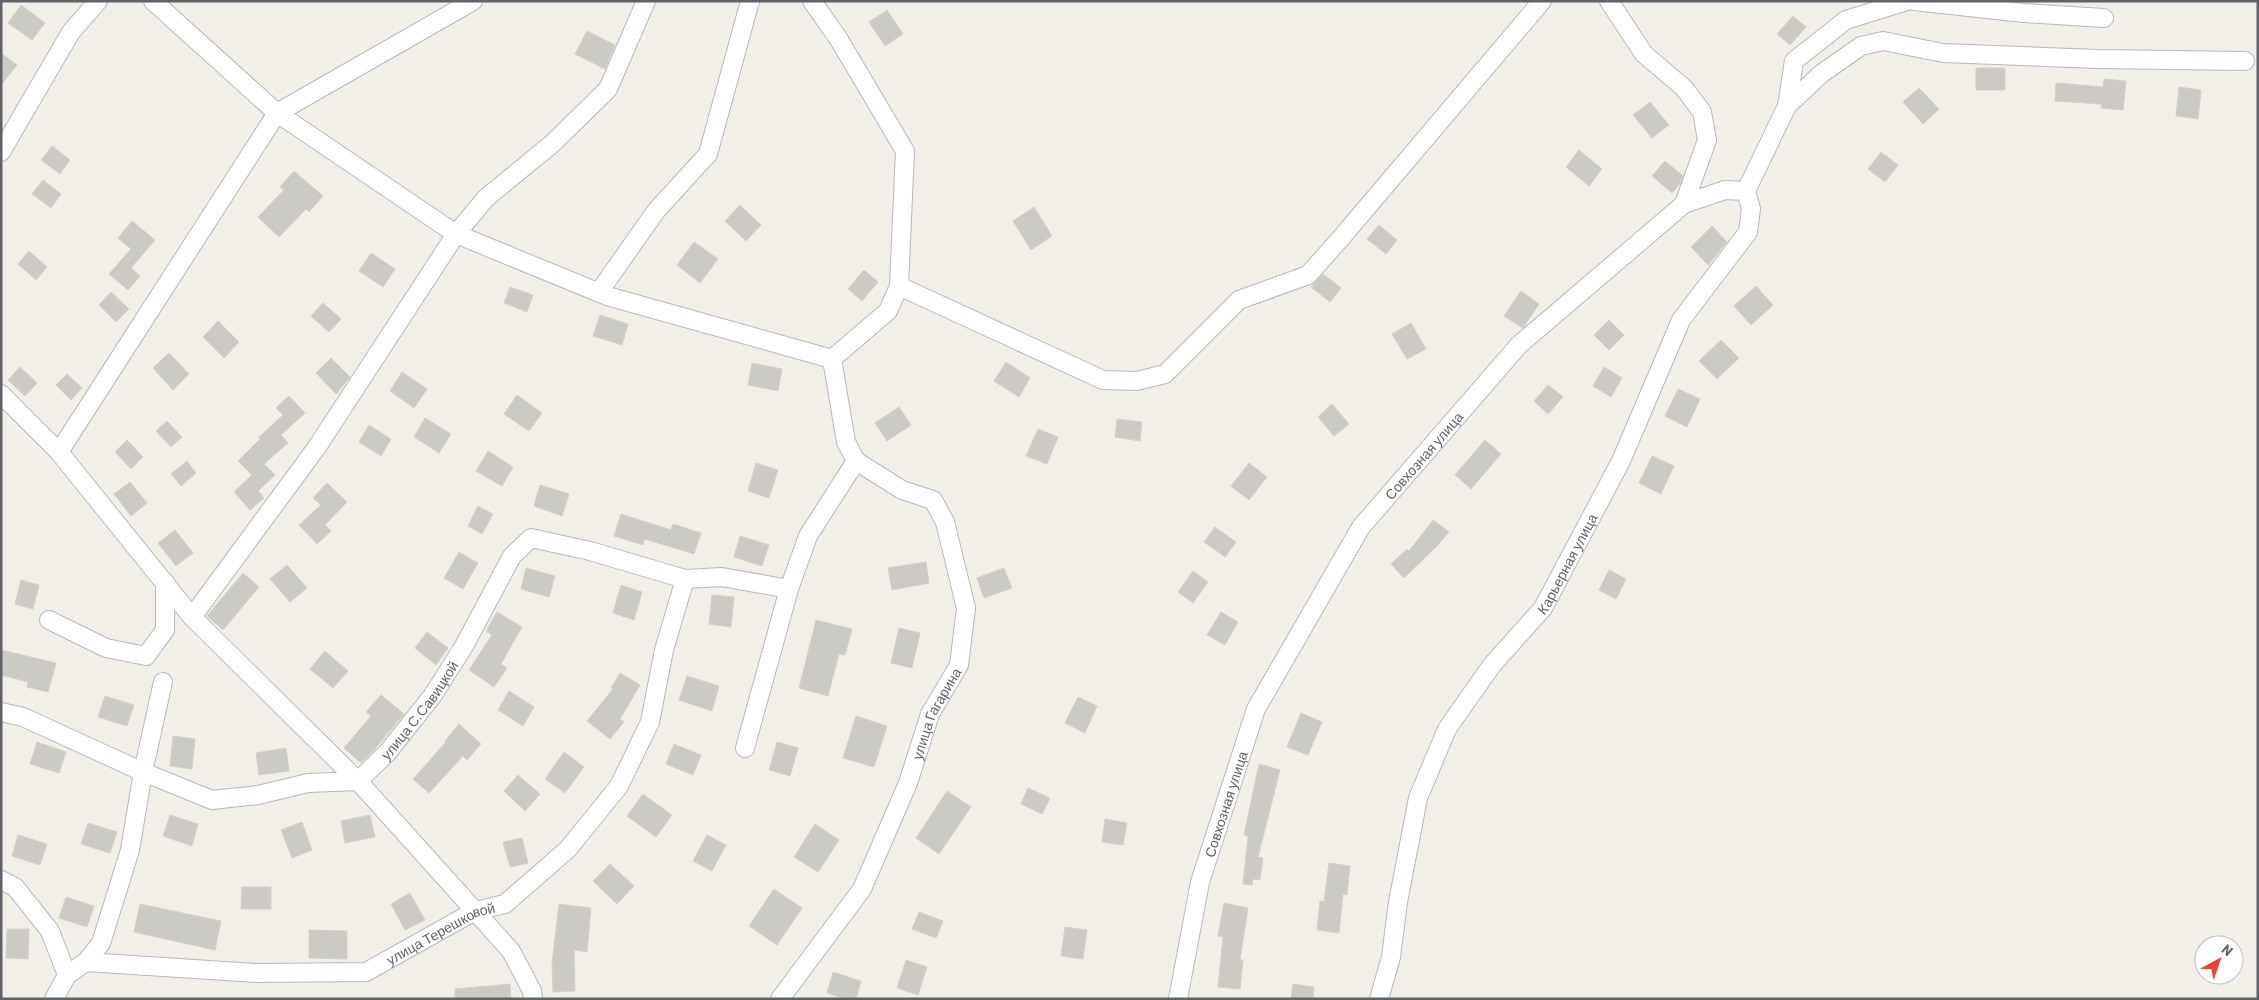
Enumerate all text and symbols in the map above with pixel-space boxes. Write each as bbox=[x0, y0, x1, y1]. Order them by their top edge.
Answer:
street label: Совхозная улица bbox=[1381, 408, 1466, 503]
street label: Карьерная улица bbox=[1533, 510, 1600, 618]
street label: улица С.Савицкой bbox=[377, 657, 461, 763]
street label: улица Гагарина bbox=[908, 664, 964, 761]
street label: Совхозная улица bbox=[1200, 749, 1250, 859]
street label: улица Терешковой bbox=[383, 898, 497, 968]
north arrow bbox=[2194, 935, 2244, 985]
text: N bbox=[2219, 940, 2237, 959]

